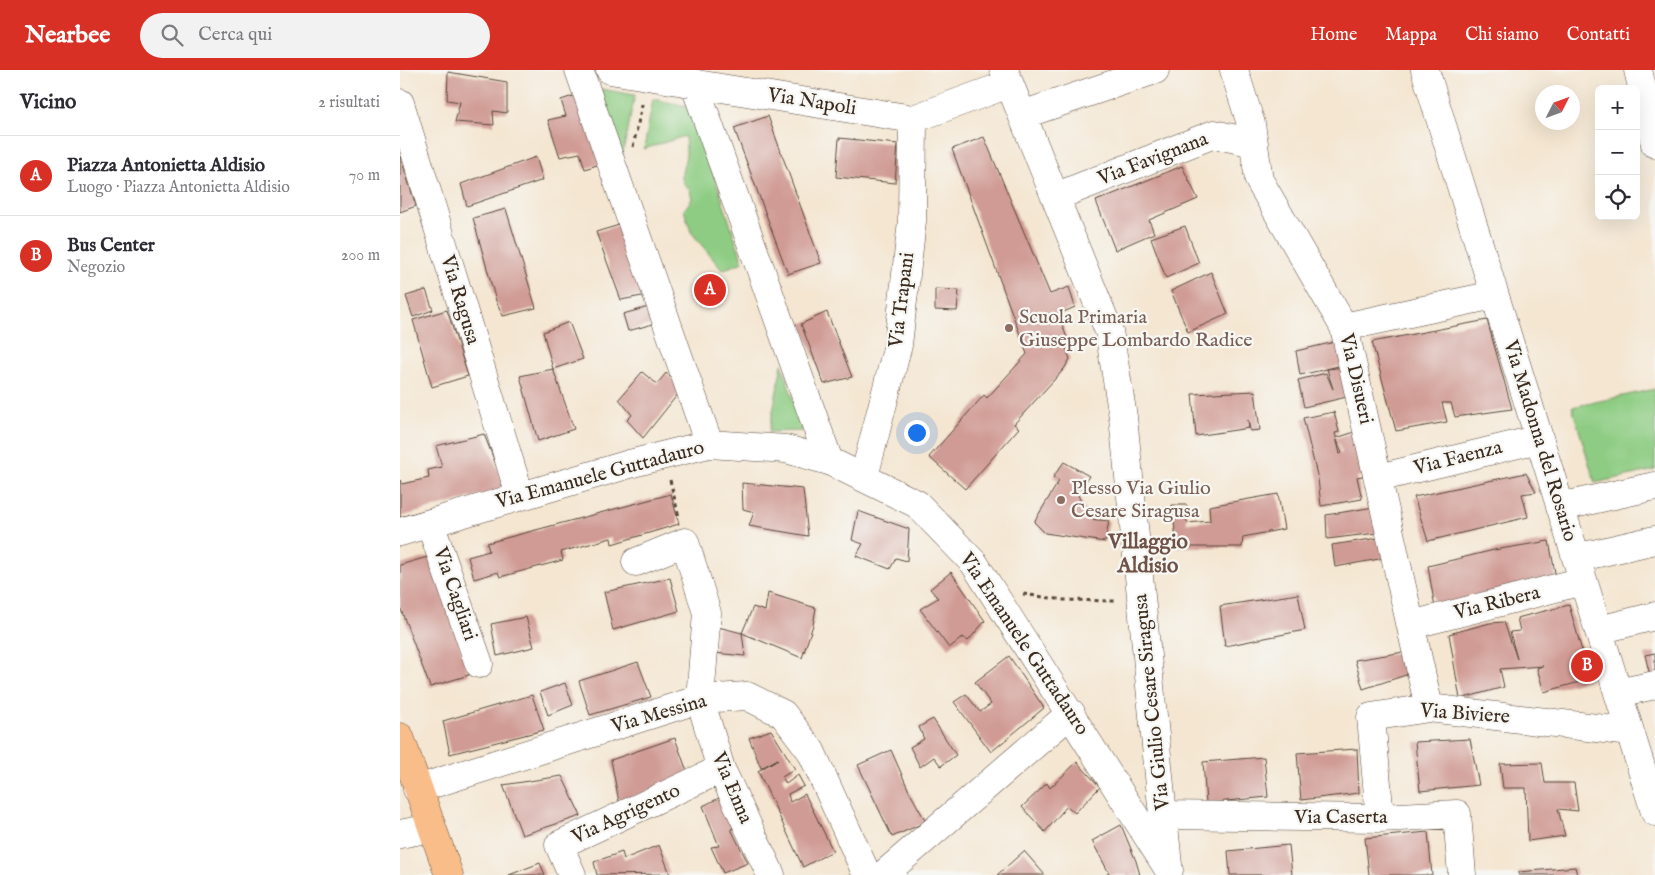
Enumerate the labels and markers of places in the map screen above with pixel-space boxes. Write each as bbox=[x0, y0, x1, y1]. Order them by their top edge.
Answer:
pin: A bbox=[694, 271, 726, 309]
place label: Scuola Primaria Giuseppe Lombardo Radice bbox=[1019, 305, 1252, 353]
marker: Scuola Primaria Giuseppe Lombardo Radice bbox=[1003, 322, 1015, 334]
place label: Plesso Via Giulio Cesare Siragusa bbox=[1071, 476, 1211, 524]
marker: Plesso Via Giulio Cesare Siragusa bbox=[1055, 494, 1067, 506]
pin: B bbox=[1571, 647, 1603, 685]

